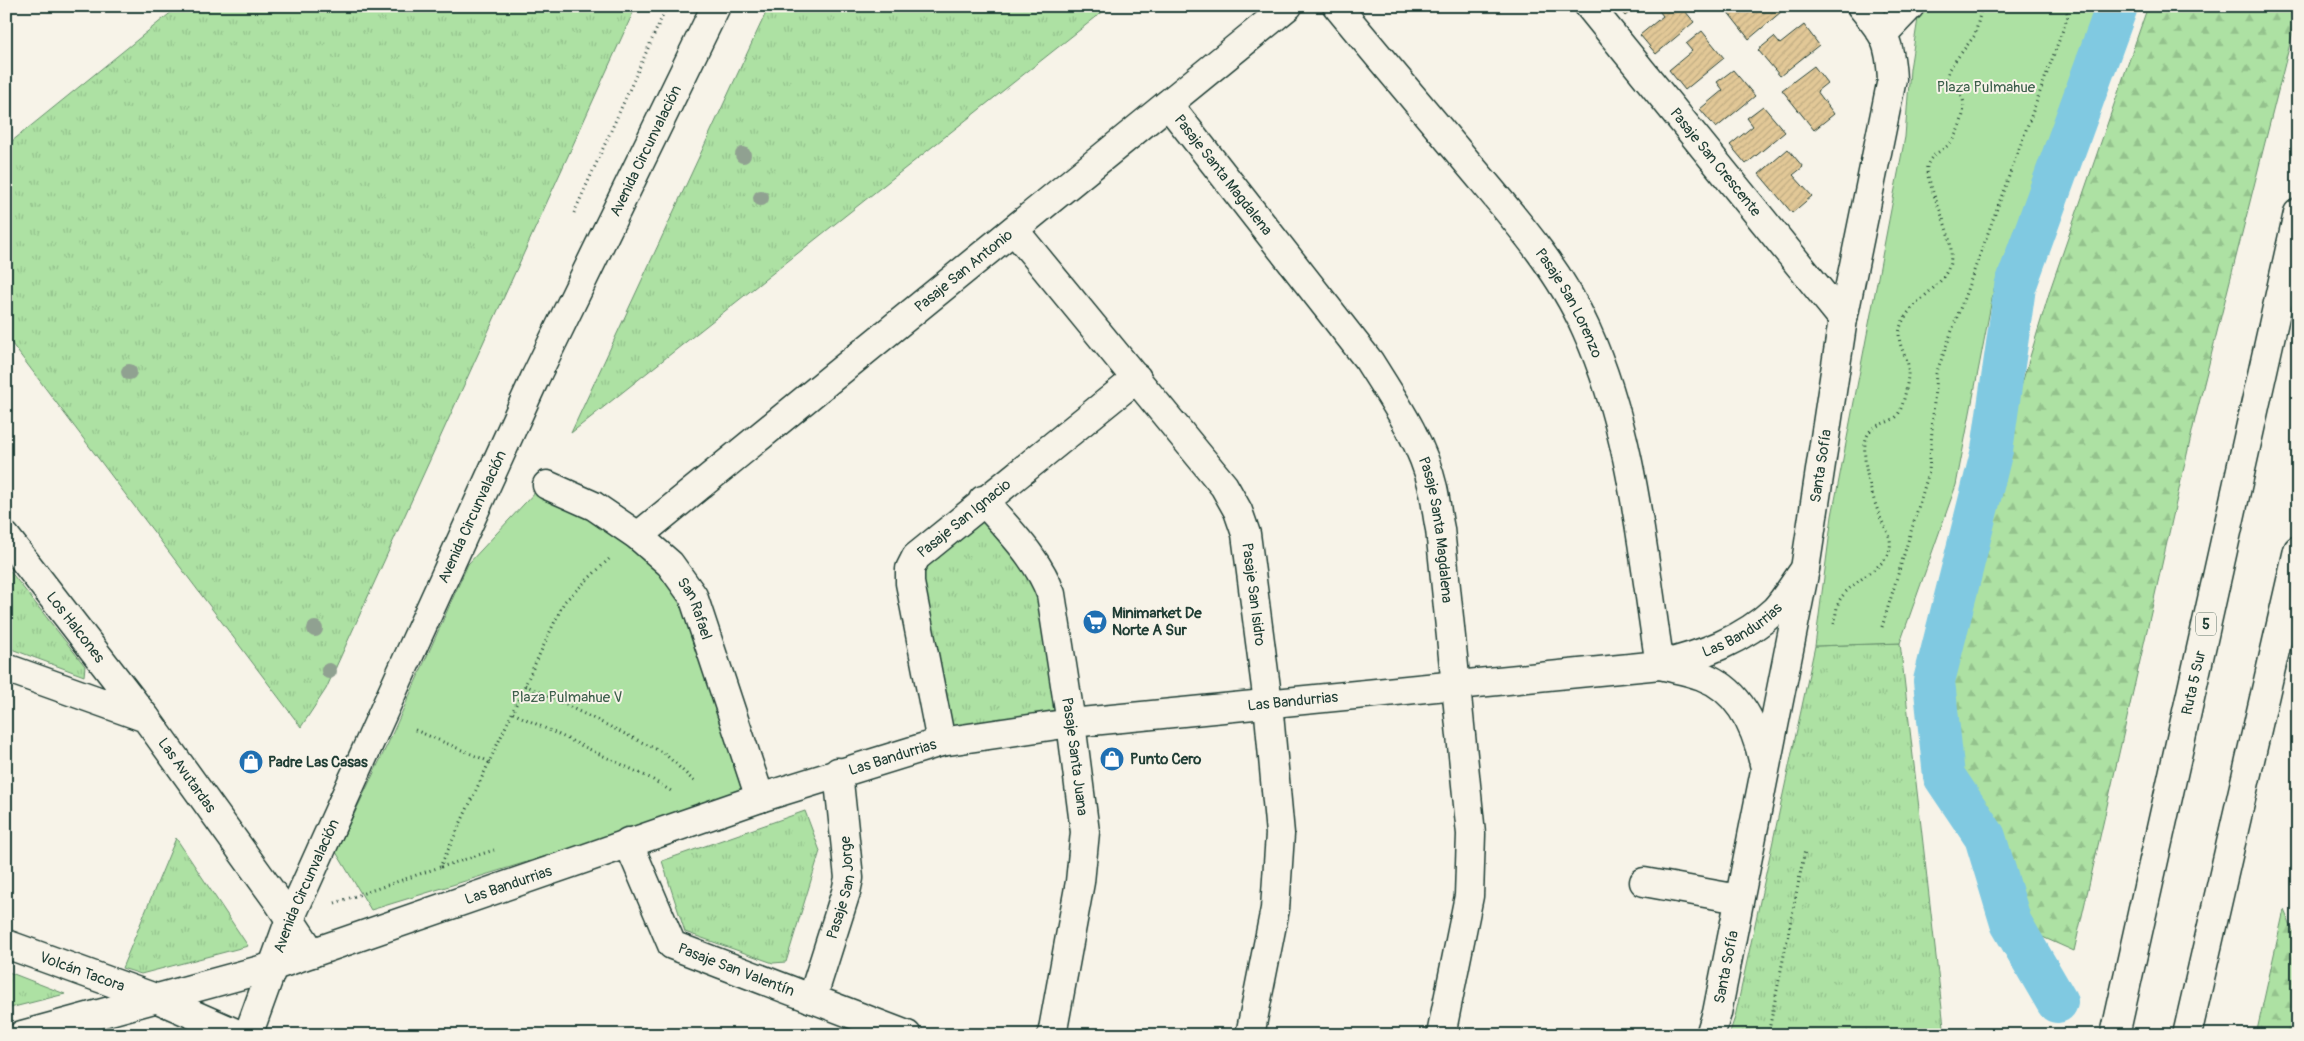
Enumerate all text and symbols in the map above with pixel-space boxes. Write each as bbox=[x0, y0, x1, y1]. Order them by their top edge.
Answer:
park label: Plaza Pulmahue bbox=[1937, 78, 2036, 97]
street label: Avenida Circunvalación bbox=[606, 82, 686, 220]
street label: Pasaje San Crescente bbox=[1666, 104, 1765, 221]
street label: Pasaje Santa Magdalena bbox=[1170, 111, 1276, 239]
street label: Pasaje San Antonio bbox=[911, 225, 1017, 317]
street label: Pasaje San Lorenzo bbox=[1531, 245, 1606, 361]
street label: Santa Sofía bbox=[1806, 428, 1836, 504]
street label: Avenida Circunvalación bbox=[434, 447, 511, 586]
street label: Pasaje Santa Magdalena bbox=[1414, 454, 1456, 604]
street label: Pasaje San Ignacio bbox=[913, 475, 1015, 562]
street label: Pasaje San Isidro bbox=[1237, 542, 1269, 647]
street label: San Rafael bbox=[673, 574, 716, 642]
street label: Los Halcones bbox=[42, 588, 109, 667]
street label: Las Bandurrias bbox=[1699, 599, 1787, 662]
place label: Minimarket De Norte A Sur bbox=[1112, 604, 1202, 640]
supermarket icon: Minimarket De Norte A Sur bbox=[1082, 609, 1108, 635]
road number: 5 bbox=[2196, 612, 2216, 636]
street label: Ruta 5 Sur bbox=[2178, 648, 2210, 717]
park label: Plaza Pulmahue V bbox=[512, 688, 622, 707]
street label: Las Bandurrias bbox=[1247, 688, 1339, 716]
street label: Pasaje Santa Juana bbox=[1057, 696, 1092, 817]
street label: Las Avutardas bbox=[153, 734, 220, 817]
street label: Las Bandurrias bbox=[846, 735, 939, 780]
shop icon: Punto Cero bbox=[1099, 746, 1125, 772]
shop icon: Padre Las Casas bbox=[238, 749, 264, 775]
place label: Punto Cero bbox=[1130, 750, 1201, 769]
place label: Padre Las Casas bbox=[268, 753, 368, 772]
street label: Avenida Circunvalación bbox=[270, 816, 344, 956]
street label: Pasaje San Jorge bbox=[823, 835, 859, 942]
street label: Las Bandurrias bbox=[462, 862, 555, 909]
street label: Santa Sofía bbox=[1710, 929, 1743, 1005]
street label: Pasaje San Valentín bbox=[675, 939, 797, 1001]
street label: Volcán Tacora bbox=[37, 948, 127, 996]

